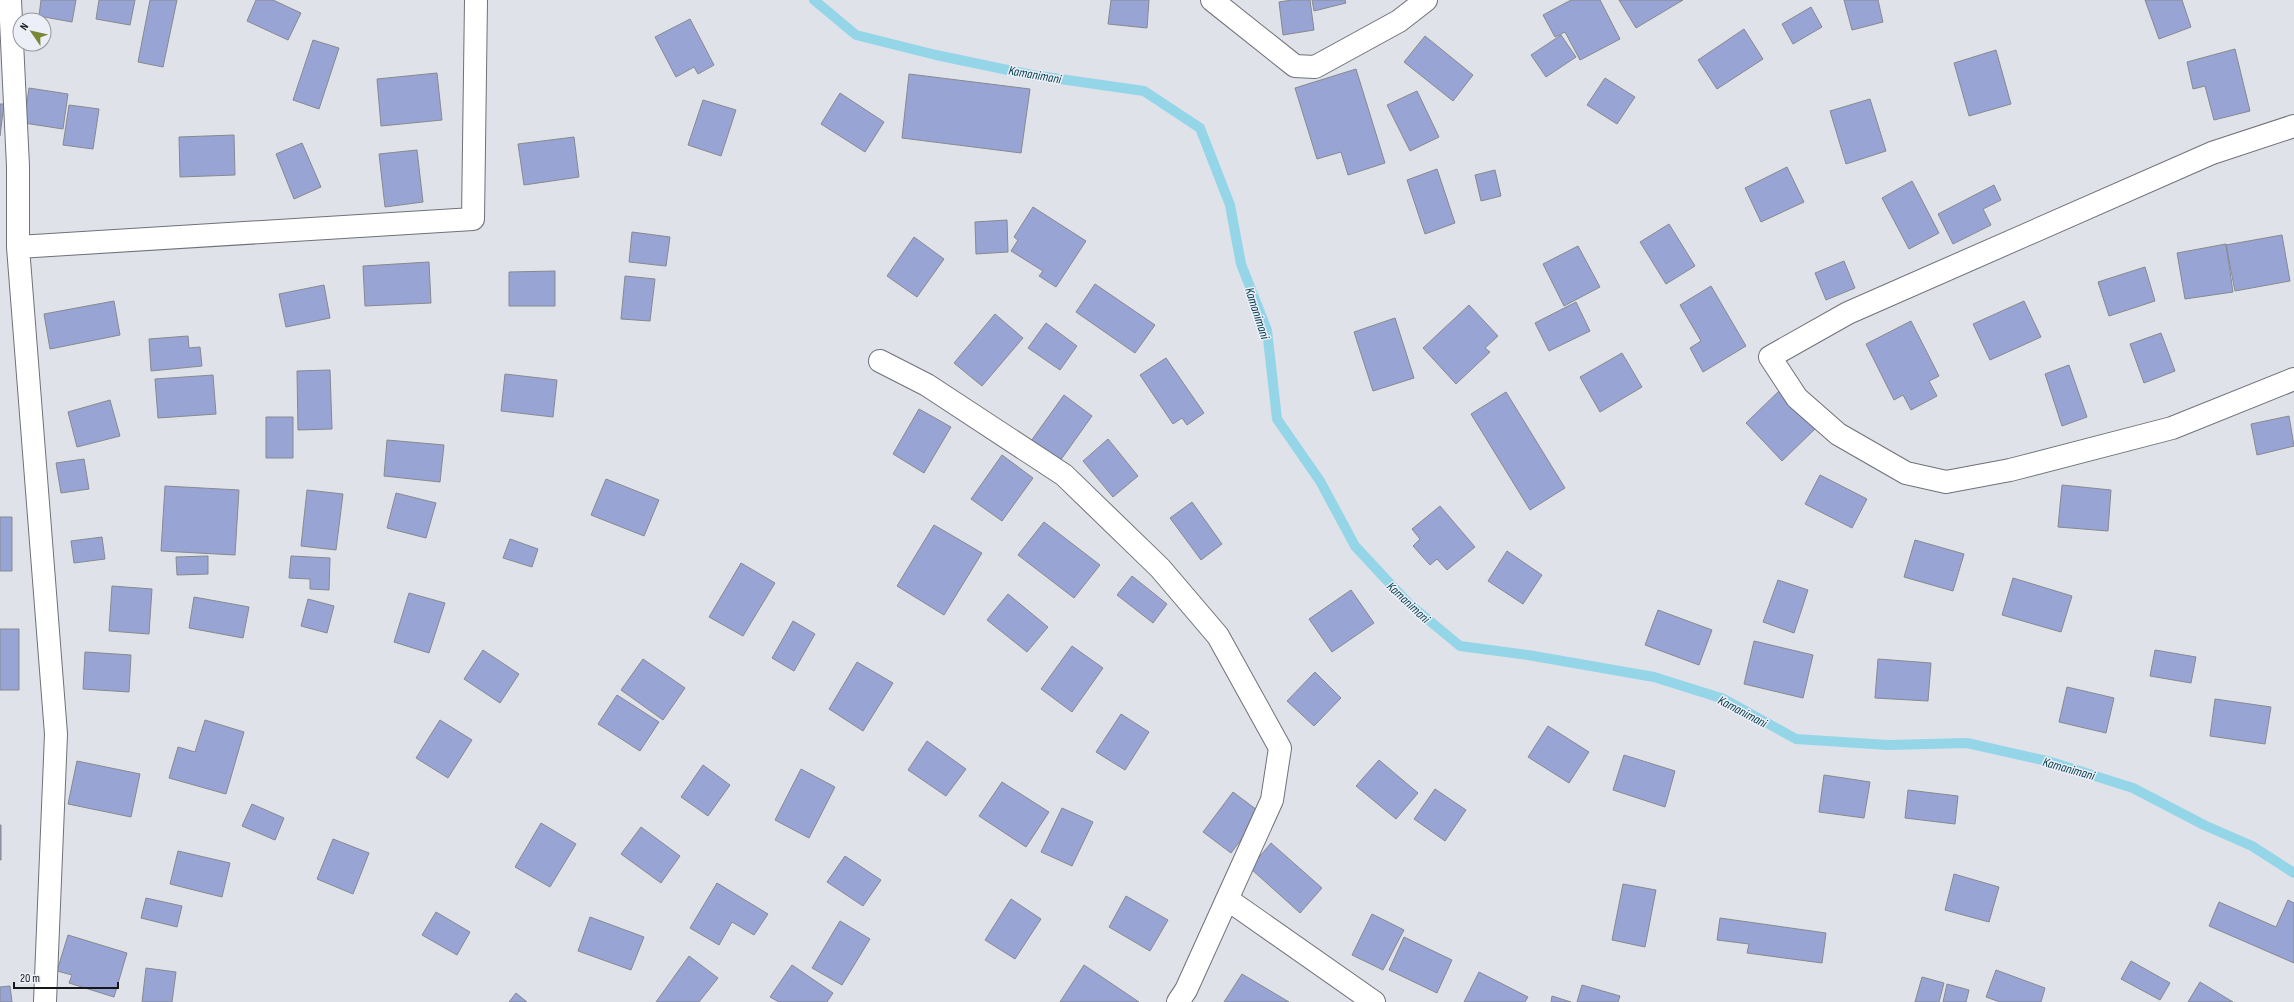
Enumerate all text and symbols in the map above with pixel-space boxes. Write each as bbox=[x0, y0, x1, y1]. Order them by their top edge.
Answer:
north arrow bbox=[12, 12, 52, 52]
text: N bbox=[17, 21, 31, 33]
water label: Kamanimani bbox=[1007, 62, 1063, 88]
water label: Kamanimani bbox=[1241, 285, 1273, 342]
water label: Kamanimani bbox=[1383, 579, 1434, 627]
water label: Kamanimani bbox=[1715, 692, 1770, 732]
water label: Kamanimani bbox=[2041, 754, 2097, 784]
scale bar bbox=[14, 964, 118, 990]
text: 20 m bbox=[20, 971, 40, 986]

